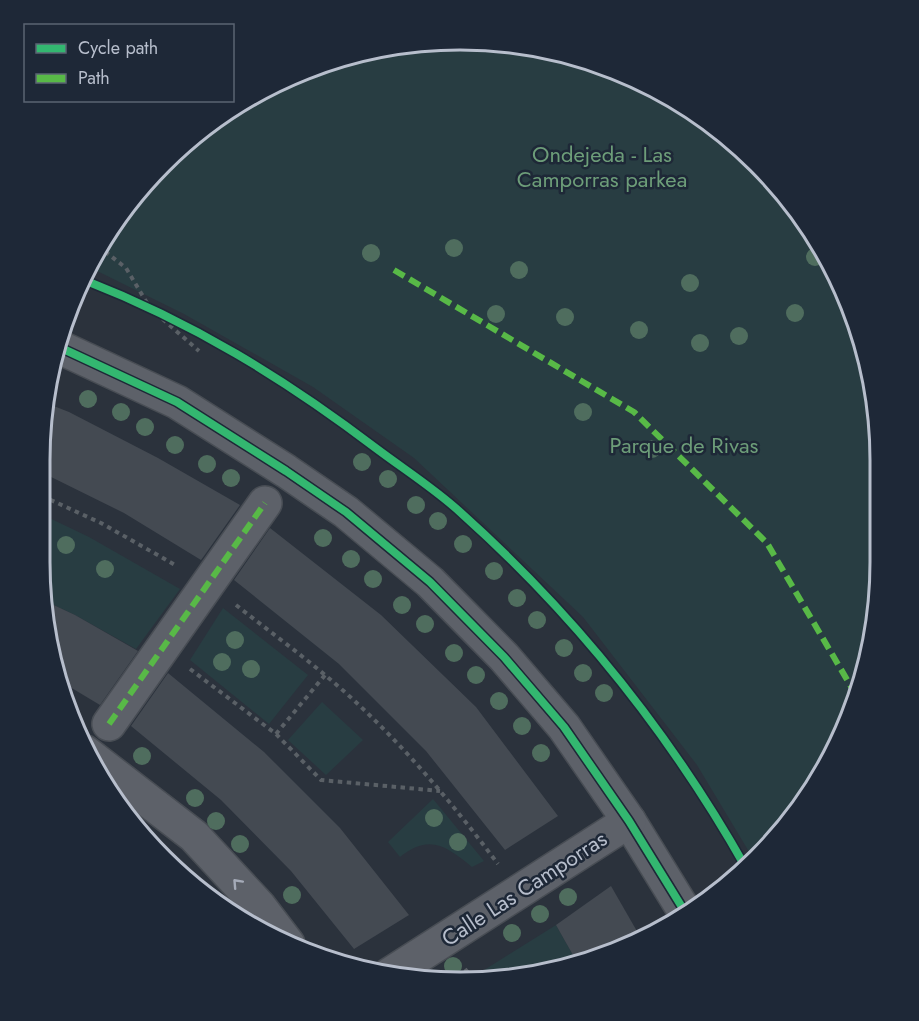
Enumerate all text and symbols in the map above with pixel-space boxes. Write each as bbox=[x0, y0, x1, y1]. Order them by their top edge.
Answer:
legend bbox=[24, 24, 234, 102]
text: Cycle path bbox=[78, 35, 158, 61]
text: Path bbox=[78, 65, 110, 91]
park label: Ondejeda - Las Camporras parkea bbox=[517, 138, 687, 195]
park label: Parque de Rivas bbox=[610, 429, 759, 461]
street label: Calle Las Camporras bbox=[435, 822, 613, 954]
one-way arrow bbox=[233, 879, 244, 890]

